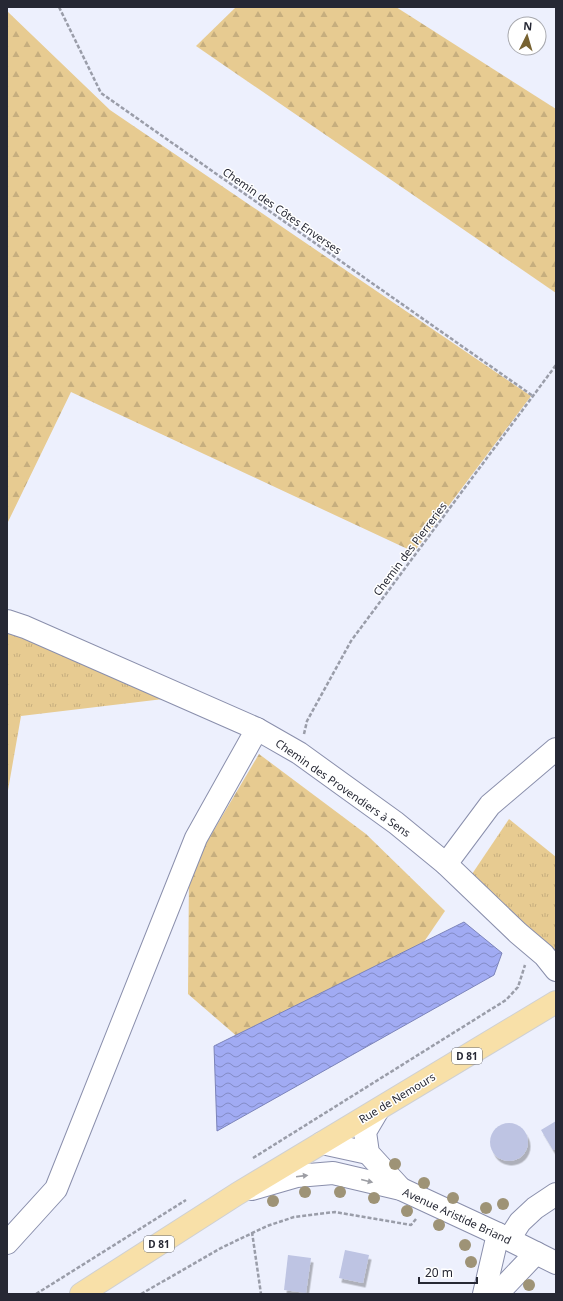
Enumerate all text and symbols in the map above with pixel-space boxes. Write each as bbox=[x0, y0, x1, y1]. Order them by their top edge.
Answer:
north arrow bbox=[507, 16, 547, 56]
text: N bbox=[523, 18, 533, 33]
street label: Chemin des Côtes Enverses bbox=[220, 164, 345, 257]
street label: Chemin des Pierreries bbox=[369, 499, 450, 599]
street label: Chemin des Provendiers à Sens bbox=[273, 735, 414, 840]
road number: D 81 bbox=[452, 1048, 482, 1064]
street label: Rue de Nemours bbox=[356, 1069, 438, 1126]
one-way arrow bbox=[296, 1173, 308, 1179]
one-way arrow bbox=[361, 1179, 373, 1185]
street label: Avenue Aristide Briand bbox=[401, 1184, 514, 1247]
road number: D 81 bbox=[144, 1236, 174, 1252]
scale bar bbox=[419, 1259, 477, 1285]
text: 20 m bbox=[425, 1264, 453, 1281]

